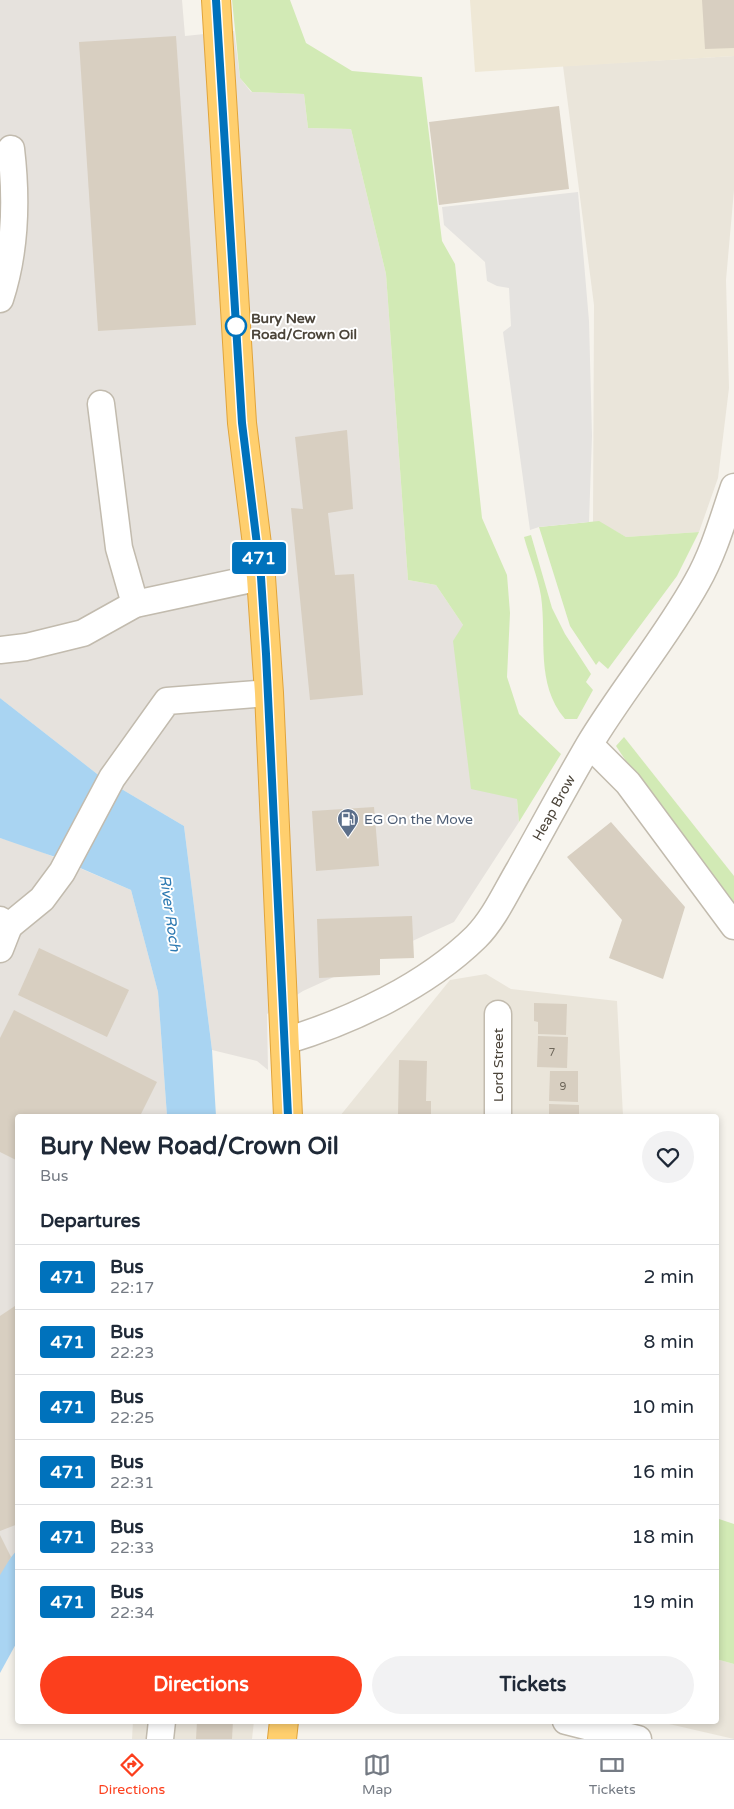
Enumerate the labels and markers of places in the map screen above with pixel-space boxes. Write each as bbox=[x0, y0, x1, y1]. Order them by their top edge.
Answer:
place label: Bury New Road/Crown Oil bbox=[251, 310, 357, 343]
marker: Bury New Road/Crown Oil bbox=[225, 315, 247, 337]
fuel station icon: EG On the Move bbox=[336, 807, 360, 838]
place label: EG On the Move bbox=[364, 811, 473, 828]

